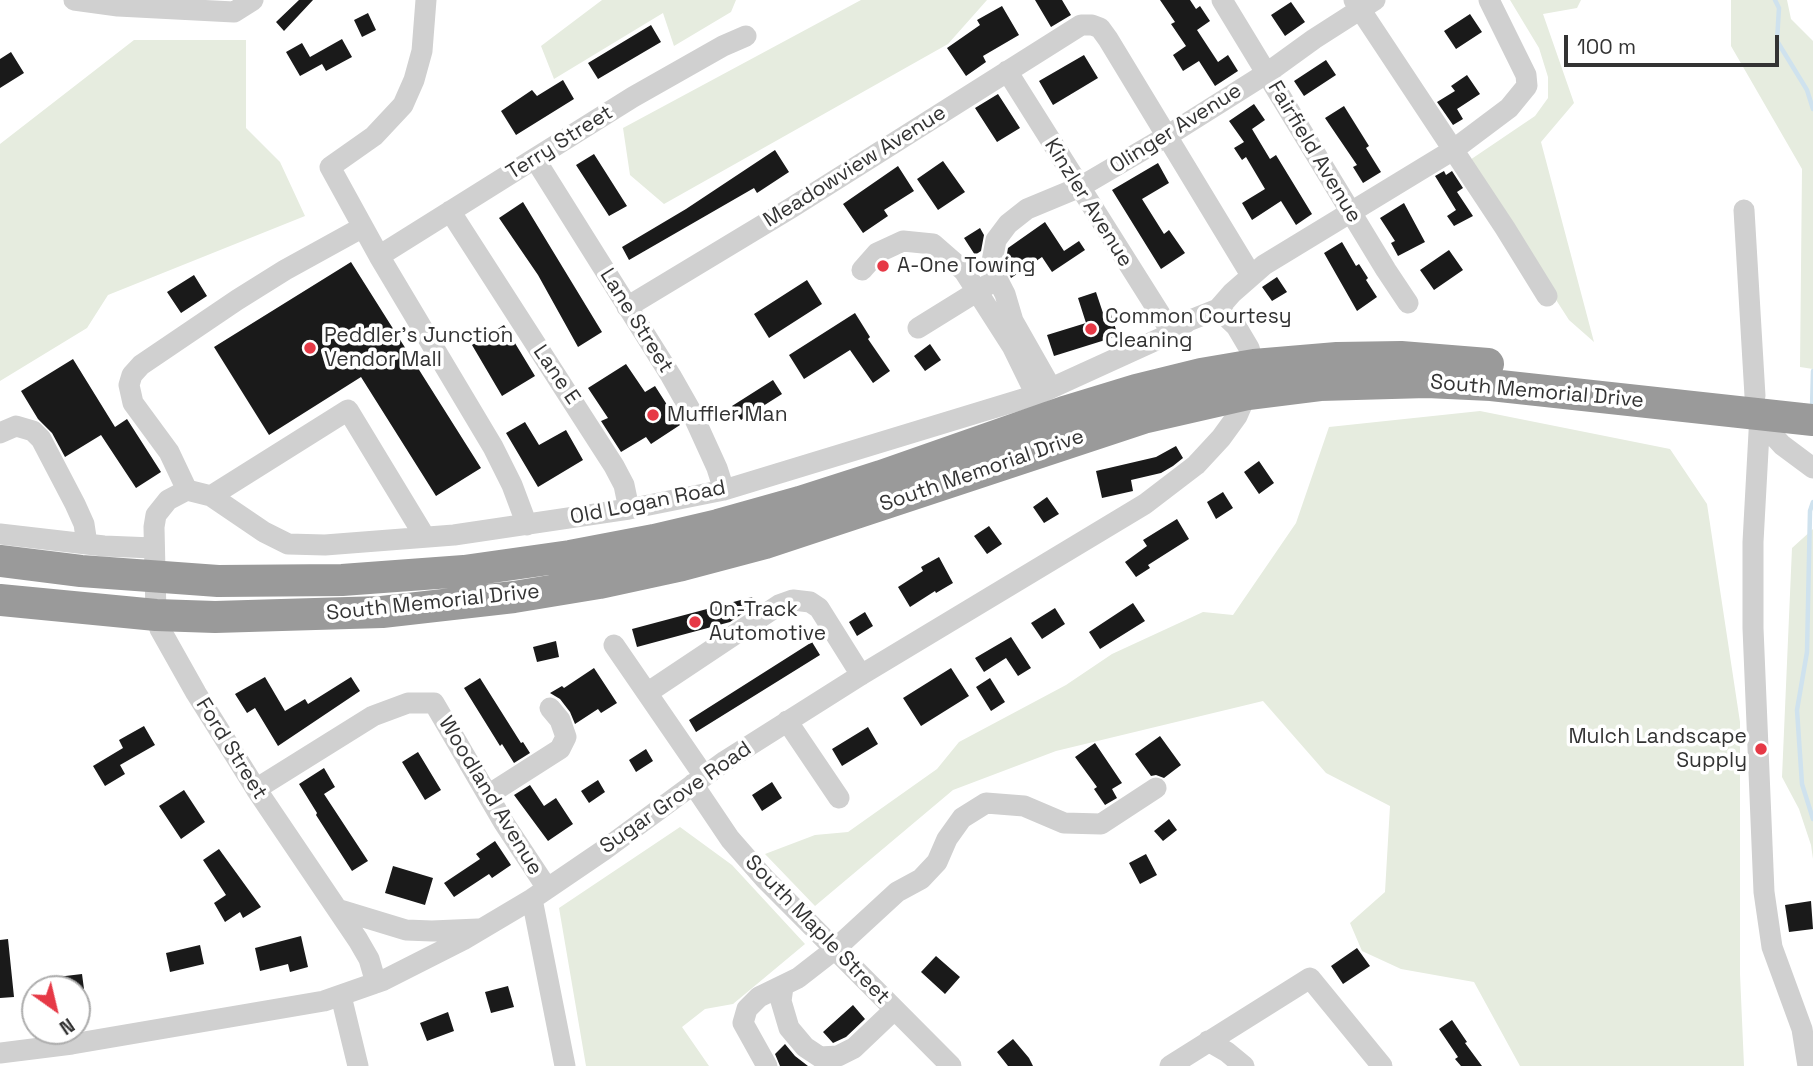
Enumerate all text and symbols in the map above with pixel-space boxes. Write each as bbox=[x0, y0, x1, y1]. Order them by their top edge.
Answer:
scale bar bbox=[1568, 21, 1783, 65]
text: 100 m bbox=[1577, 33, 1636, 60]
street label: Fairfield Avenue bbox=[1262, 77, 1366, 227]
street label: Olinger Avenue bbox=[1105, 78, 1247, 180]
street label: Terry Street bbox=[502, 100, 618, 186]
street label: Meadowview Avenue bbox=[759, 101, 951, 233]
street label: Kinzler Avenue bbox=[1038, 134, 1138, 272]
place label: A-One Towing bbox=[897, 253, 1036, 279]
marker: A-One Towing bbox=[875, 258, 891, 274]
street label: Lane Street bbox=[594, 264, 678, 378]
place label: Common Courtesy Cleaning bbox=[1105, 304, 1292, 354]
marker: Common Courtesy Cleaning bbox=[1083, 321, 1099, 337]
place label: Peddler's Junction Vendor Mall bbox=[324, 323, 513, 373]
marker: Peddler's Junction Vendor Mall bbox=[302, 340, 318, 356]
street label: Lane E bbox=[527, 341, 585, 409]
street label: South Memorial Drive bbox=[1429, 370, 1645, 414]
place label: Muffler Man bbox=[667, 402, 788, 428]
marker: Muffler Man bbox=[645, 407, 661, 423]
street label: South Memorial Drive bbox=[877, 424, 1087, 518]
street label: Old Logan Road bbox=[568, 476, 728, 530]
street label: South Memorial Drive bbox=[325, 579, 541, 627]
place label: On-Track Automotive bbox=[709, 597, 826, 647]
marker: On-Track Automotive bbox=[687, 614, 703, 630]
street label: Ford Street bbox=[190, 694, 272, 804]
street label: Woodland Avenue bbox=[433, 712, 547, 880]
place label: Mulch Landscape Supply bbox=[1568, 724, 1747, 774]
street label: Sugar Grove Road bbox=[596, 736, 756, 860]
marker: Mulch Landscape Supply bbox=[1753, 741, 1769, 757]
street label: South Maple Street bbox=[739, 850, 895, 1010]
north arrow bbox=[21, 975, 91, 1045]
text: N bbox=[55, 1012, 79, 1040]

